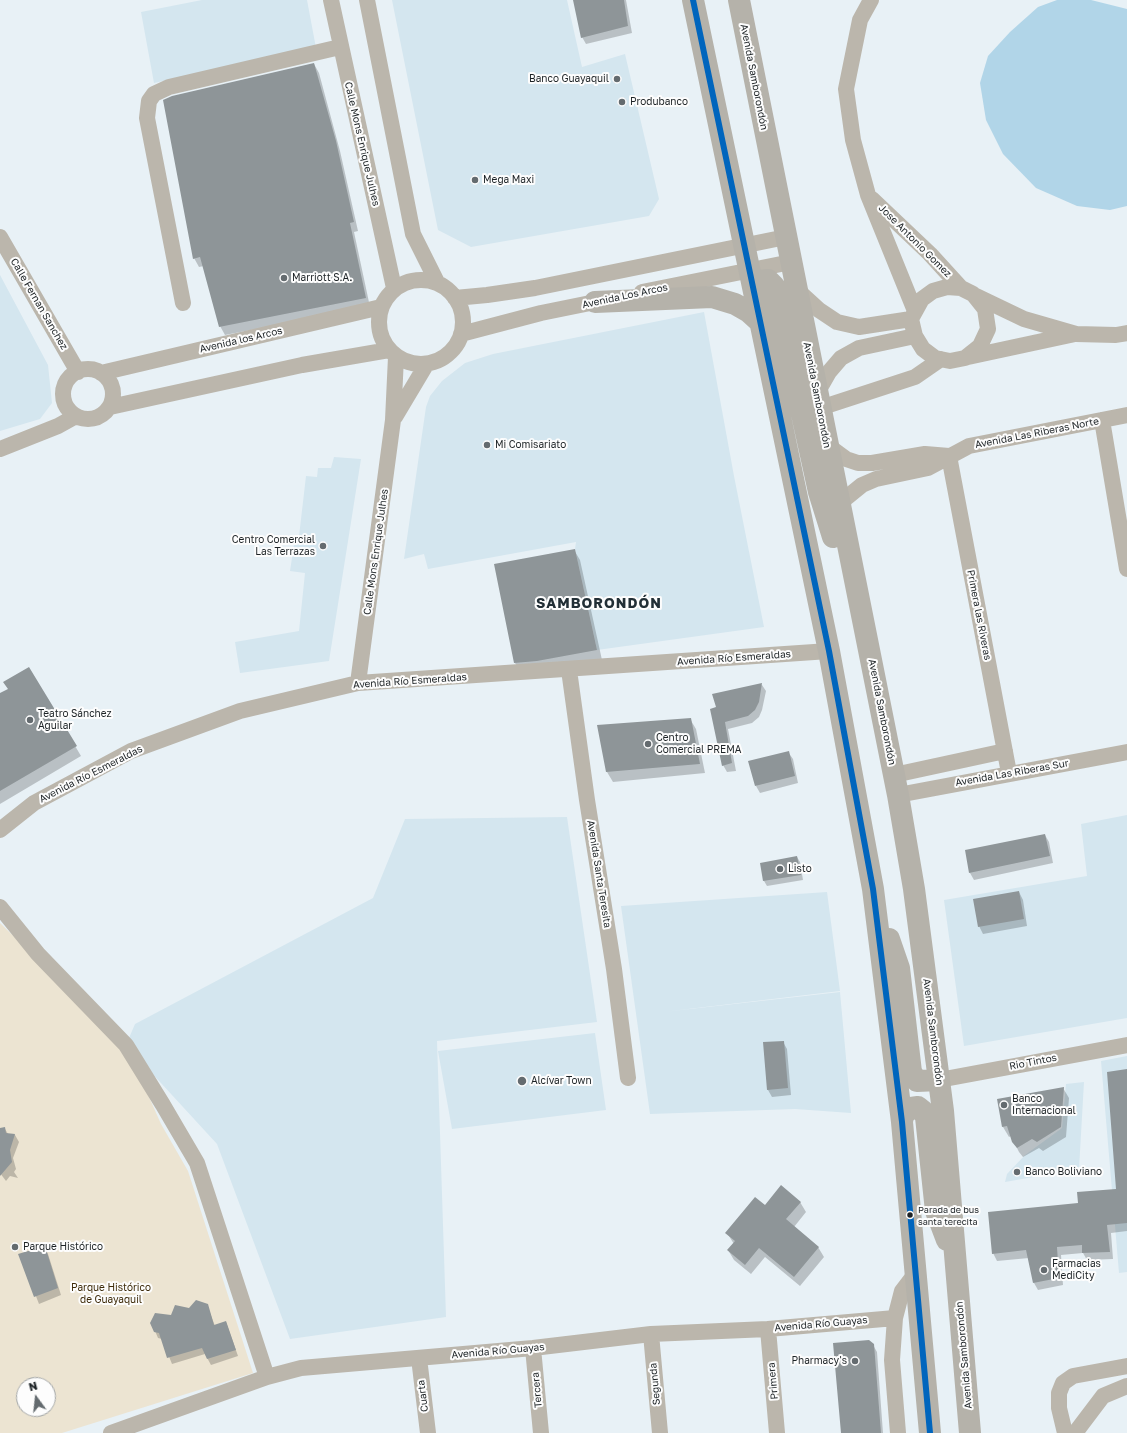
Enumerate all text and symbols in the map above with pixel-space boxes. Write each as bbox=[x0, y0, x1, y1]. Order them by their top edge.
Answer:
street label: Avenida Samborondón bbox=[738, 23, 770, 131]
place label: Banco Guayaquil bbox=[529, 73, 609, 85]
marker: Banco Guayaquil bbox=[612, 74, 622, 84]
street label: Calle Mons Enrique Julhes bbox=[342, 81, 382, 207]
place label: Produbanco bbox=[630, 96, 688, 108]
marker: Produbanco bbox=[617, 97, 627, 107]
place label: Mega Maxi bbox=[483, 174, 534, 186]
marker: Mega Maxi bbox=[470, 175, 480, 185]
street label: Jose Antonio Gomez bbox=[876, 202, 954, 280]
street label: Calle Fernan Sanchez bbox=[8, 256, 70, 352]
place label: Marriott S.A. bbox=[292, 272, 352, 284]
marker: Marriott S.A. bbox=[279, 273, 289, 283]
street label: Avenida Los Arcos bbox=[581, 281, 669, 311]
street label: Avenida los Arcos bbox=[198, 325, 284, 355]
street label: Avenida Samborondón bbox=[801, 341, 833, 449]
street label: Avenida Las Riberas Norte bbox=[974, 415, 1100, 451]
place label: Mi Comisariato bbox=[495, 439, 566, 451]
marker: Mi Comisariato bbox=[482, 440, 492, 450]
street label: Calle Mons Enrique Julhes bbox=[361, 488, 391, 616]
place label: Centro Comercial Las Terrazas bbox=[232, 534, 315, 558]
marker: Centro Comercial Las Terrazas bbox=[318, 541, 328, 551]
street label: Primera las Riveras bbox=[964, 569, 994, 661]
district label: SAMBORONDÓN bbox=[536, 596, 662, 612]
street label: Avenida Río Esmeraldas bbox=[677, 648, 791, 668]
street label: Avenida Samborondón bbox=[866, 658, 898, 766]
street label: Avenida Río Esmeraldas bbox=[353, 671, 467, 691]
place label: Teatro Sánchez Aguilar bbox=[38, 708, 112, 732]
marker: Teatro Sánchez Aguilar bbox=[25, 715, 35, 725]
place label: Centro Comercial PREMA bbox=[656, 732, 741, 756]
marker: Centro Comercial PREMA bbox=[643, 739, 653, 749]
street label: Avenida Río Esmeraldas bbox=[37, 743, 145, 805]
street label: Avenida Las Riberas Sur bbox=[954, 757, 1070, 789]
street label: Avenida Santa Teresita bbox=[585, 819, 613, 929]
place label: Listo bbox=[788, 863, 812, 875]
marker: Listo bbox=[775, 864, 785, 874]
street label: Avenida Samborondón bbox=[920, 978, 946, 1086]
street label: Rio Tintos bbox=[1008, 1052, 1058, 1072]
marker: Alcívar Town bbox=[516, 1075, 528, 1087]
place label: Alcívar Town bbox=[531, 1075, 592, 1087]
place label: Banco Internacional bbox=[1012, 1093, 1076, 1116]
marker: Banco Internacional bbox=[999, 1100, 1009, 1110]
place label: Banco Boliviano bbox=[1025, 1166, 1102, 1178]
marker: Banco Boliviano bbox=[1012, 1167, 1022, 1177]
place label: Parada de bus santa terecita bbox=[918, 1205, 979, 1226]
marker: Parada de bus santa terecita bbox=[905, 1210, 915, 1220]
place label: Parque Histórico bbox=[23, 1241, 103, 1253]
marker: Parque Histórico bbox=[10, 1242, 20, 1252]
place label: Farmacias MediCity bbox=[1052, 1258, 1101, 1282]
marker: Farmacias MediCity bbox=[1039, 1265, 1049, 1275]
park label: Parque Histórico de Guayaquil bbox=[71, 1282, 151, 1306]
street label: Avenida Samborondón bbox=[953, 1301, 975, 1409]
street label: Avenida Río Guayas bbox=[774, 1314, 868, 1334]
street label: Avenida Río Guayas bbox=[451, 1341, 545, 1361]
place label: Pharmacy's bbox=[792, 1355, 847, 1367]
marker: Pharmacy's bbox=[850, 1356, 860, 1366]
street label: Segunda bbox=[647, 1362, 663, 1406]
street label: Primera bbox=[765, 1362, 781, 1400]
street label: Tercera bbox=[529, 1372, 545, 1408]
north arrow bbox=[16, 1377, 56, 1417]
text: N bbox=[27, 1379, 39, 1393]
street label: Cuarta bbox=[415, 1379, 431, 1413]

